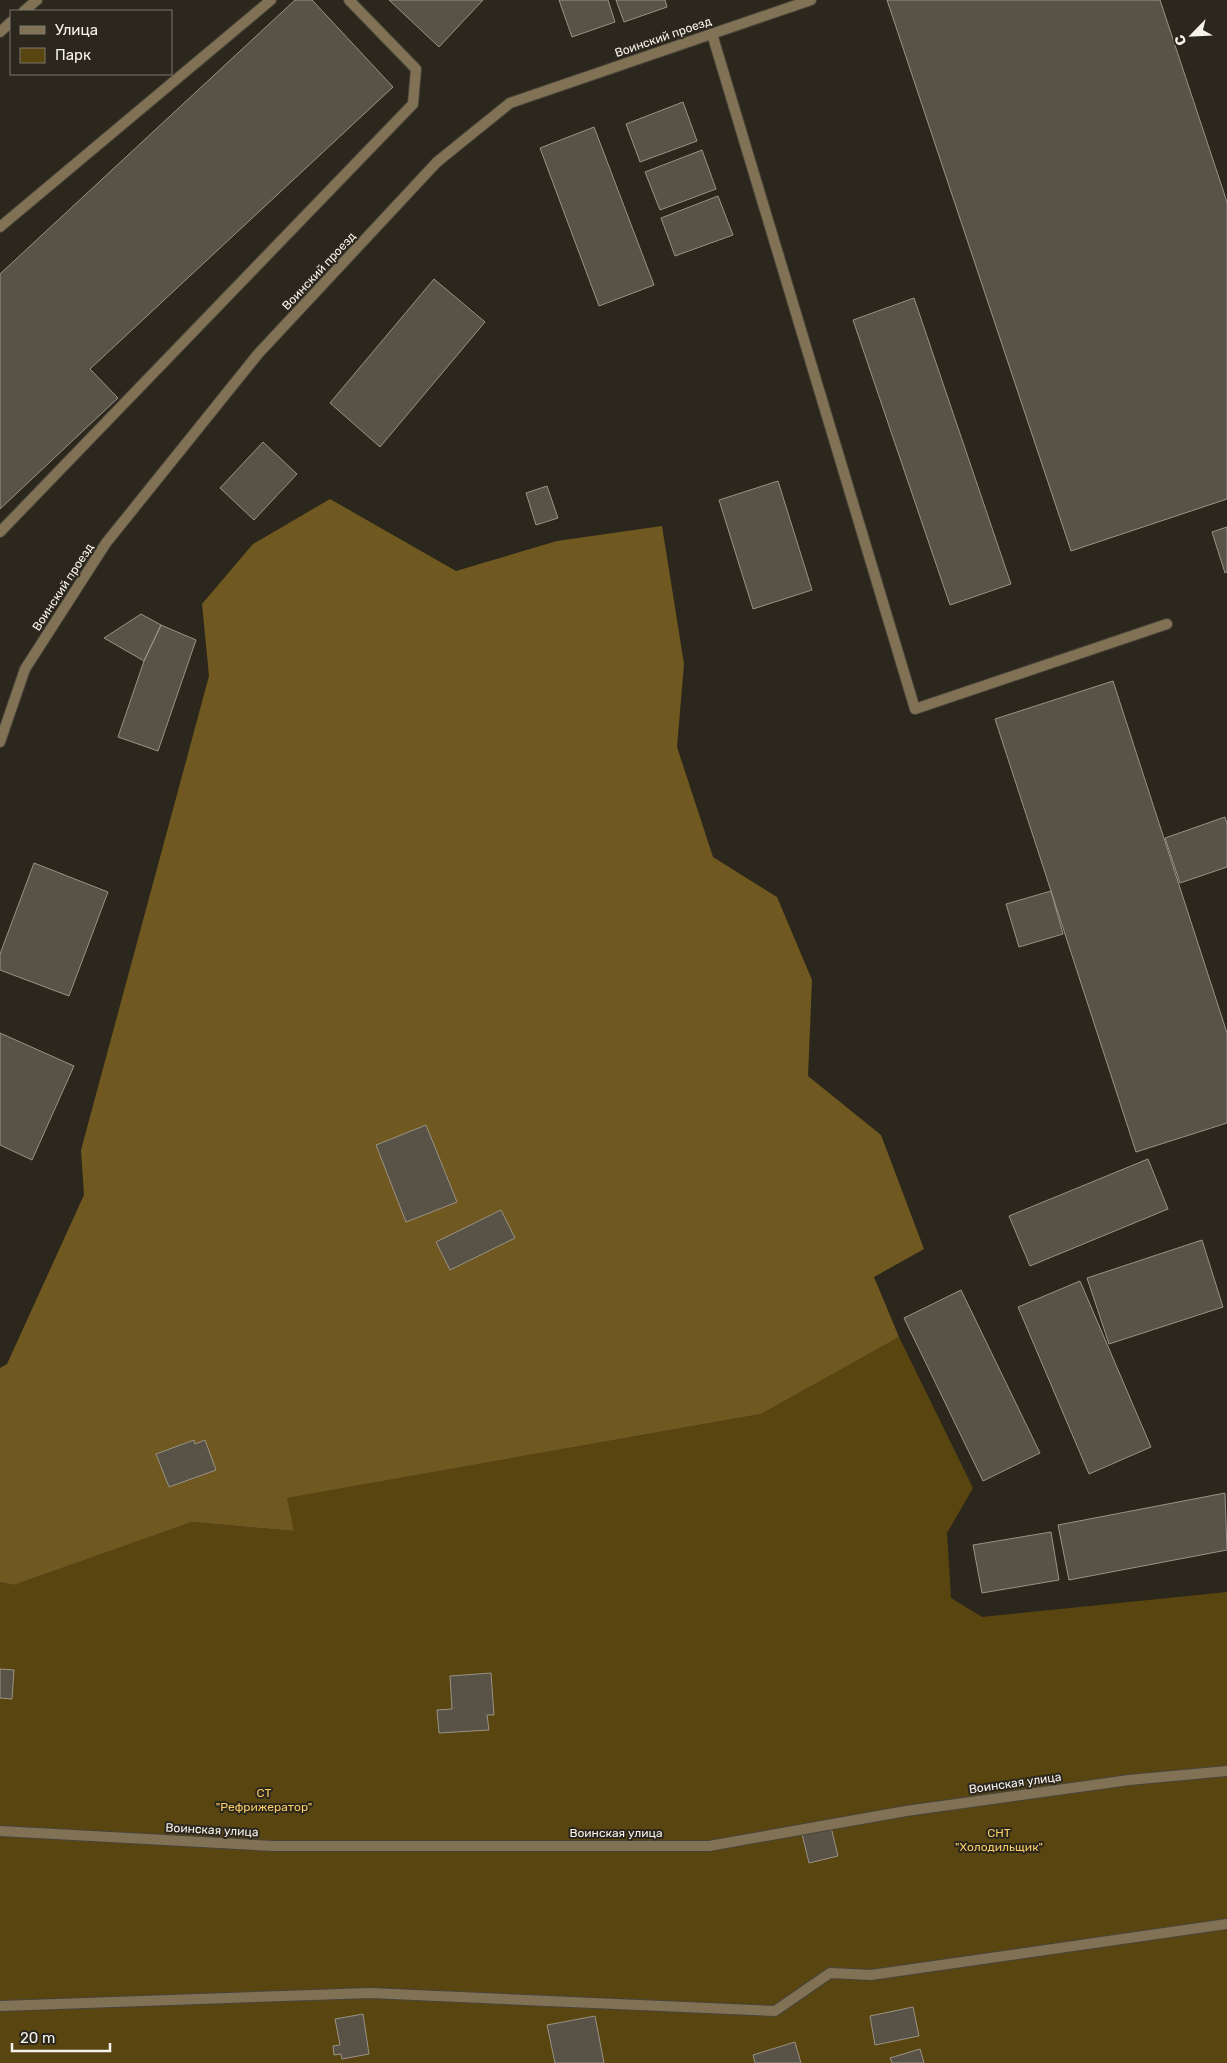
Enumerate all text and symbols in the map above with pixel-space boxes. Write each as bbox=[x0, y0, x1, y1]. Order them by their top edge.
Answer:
legend bbox=[10, 10, 172, 75]
north arrow bbox=[1167, 10, 1217, 60]
street label: Воинский проезд bbox=[613, 14, 713, 60]
text: Улица bbox=[55, 21, 98, 39]
text: С bbox=[1171, 32, 1190, 48]
text: Парк bbox=[55, 46, 91, 64]
street label: Воинский проезд bbox=[279, 229, 359, 313]
street label: Воинский проезд bbox=[30, 541, 96, 633]
street label: Воинская улица bbox=[968, 1770, 1062, 1796]
park label: СТ "Рефрижератор" bbox=[216, 1786, 312, 1814]
street label: Воинская улица bbox=[165, 1821, 259, 1839]
street label: Воинская улица bbox=[569, 1826, 663, 1840]
park label: СНТ "Холодильщик" bbox=[955, 1826, 1043, 1854]
scale bar bbox=[12, 2020, 110, 2052]
text: 20 m bbox=[20, 2029, 55, 2047]

